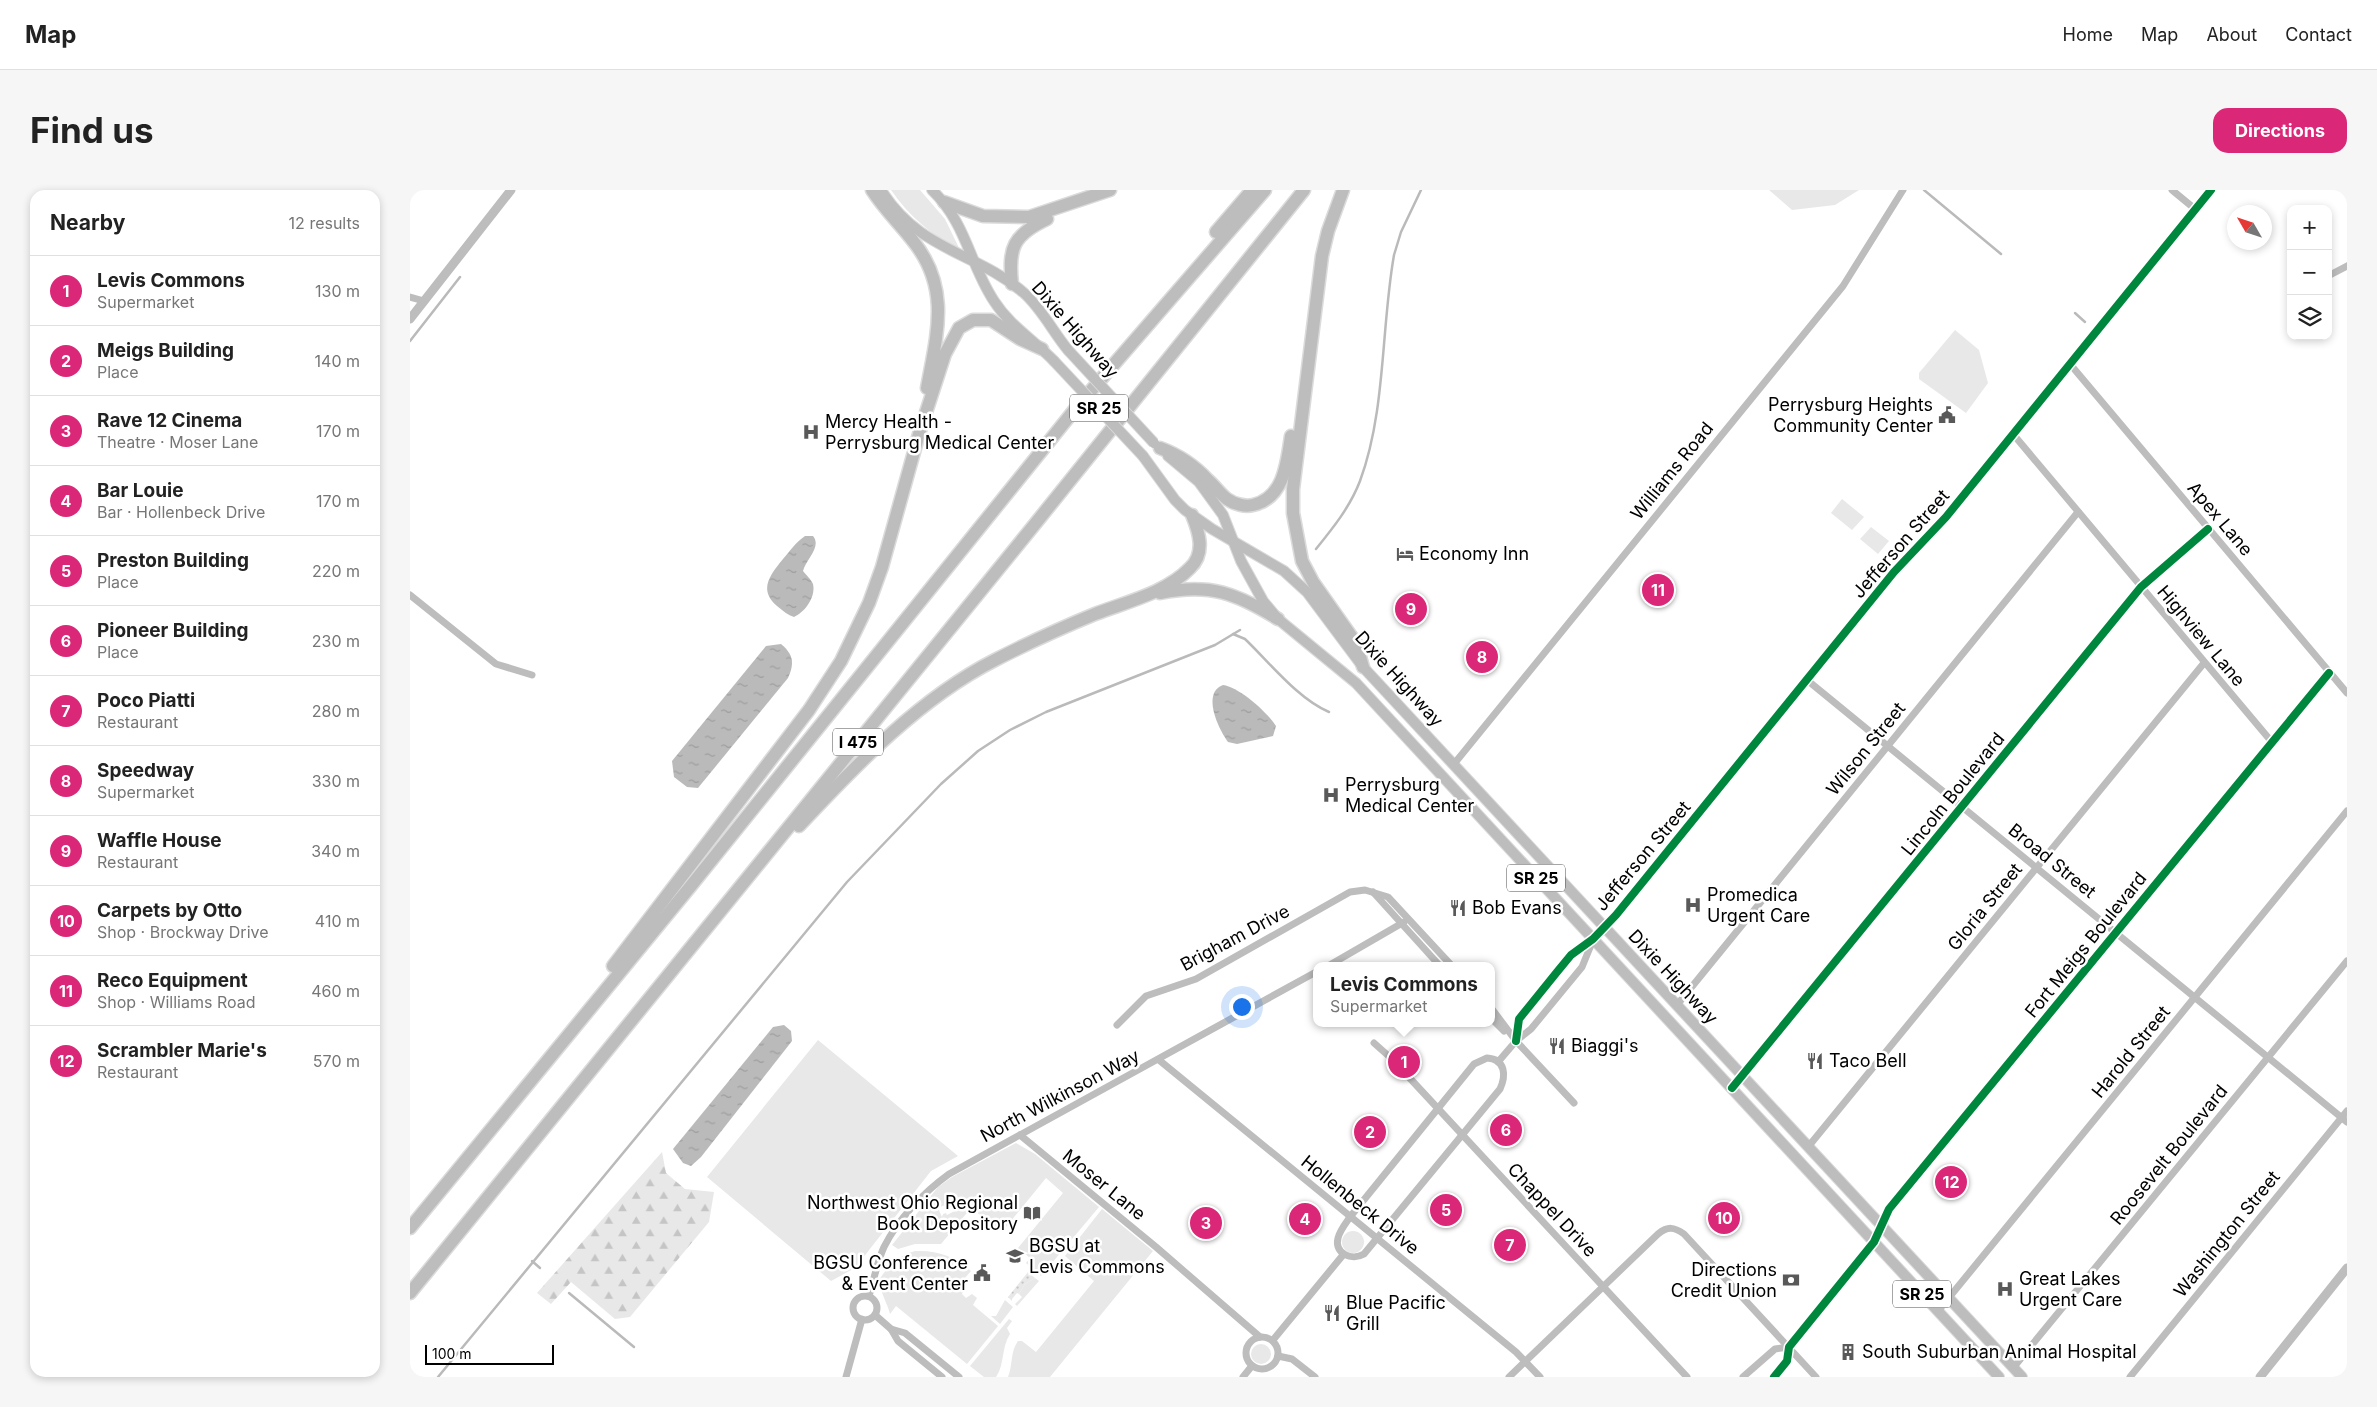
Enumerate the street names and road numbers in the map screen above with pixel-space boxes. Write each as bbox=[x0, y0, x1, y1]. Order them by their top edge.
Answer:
street label: Dixie Highway bbox=[1028, 277, 1123, 382]
road number: SR 25 bbox=[1070, 394, 1128, 422]
street label: Williams Road bbox=[1626, 418, 1717, 524]
street label: Apex Lane bbox=[2183, 478, 2257, 560]
street label: Jefferson Street bbox=[1848, 485, 1954, 602]
street label: Highview Lane bbox=[2153, 581, 2250, 690]
street label: Dixie Highway bbox=[1351, 627, 1448, 731]
street label: Wilson Street bbox=[1822, 698, 1909, 799]
road number: I 475 bbox=[833, 728, 883, 756]
street label: Lincoln Boulevard bbox=[1897, 728, 2008, 859]
street label: Jefferson Street bbox=[1591, 796, 1695, 915]
street label: Broad Street bbox=[2004, 819, 2100, 902]
street label: Gloria Street bbox=[1943, 859, 2026, 954]
road number: SR 25 bbox=[1507, 864, 1565, 891]
street label: Fort Meigs Boulevard bbox=[2021, 868, 2151, 1022]
street label: Brigham Drive bbox=[1177, 900, 1293, 975]
street label: Dixie Highway bbox=[1624, 925, 1722, 1028]
street label: Harold Street bbox=[2087, 1001, 2174, 1102]
street label: North Wilkinson Way bbox=[977, 1045, 1143, 1146]
street label: Roosevelt Boulevard bbox=[2106, 1081, 2231, 1229]
street label: Moser Lane bbox=[1059, 1145, 1150, 1224]
street label: Hollenbeck Drive bbox=[1297, 1151, 1423, 1259]
street label: Chappel Drive bbox=[1504, 1158, 1601, 1261]
street label: Washington Street bbox=[2169, 1166, 2284, 1301]
road number: SR 25 bbox=[1893, 1280, 1951, 1308]

